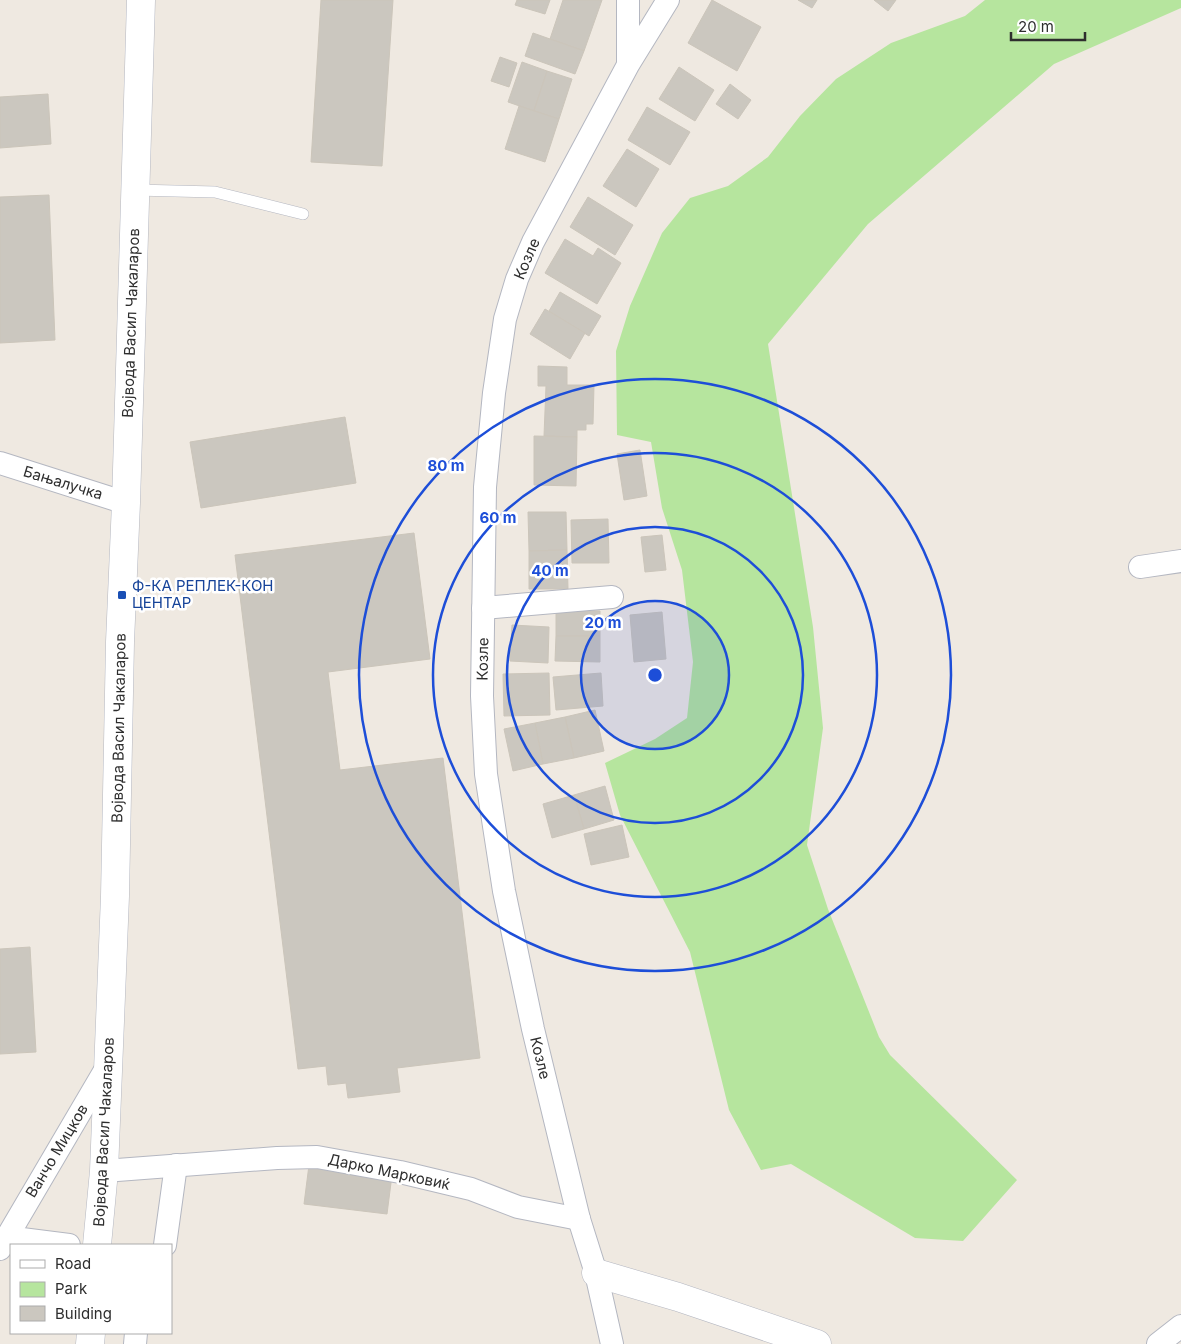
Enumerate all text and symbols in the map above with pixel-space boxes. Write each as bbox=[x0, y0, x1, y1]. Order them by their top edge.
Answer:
scale bar bbox=[1011, 10, 1085, 42]
text: 20 m bbox=[1018, 17, 1054, 36]
street label: Војвода Васил Чакаларов bbox=[118, 228, 143, 418]
street label: Козле bbox=[509, 235, 544, 282]
text: 80 m bbox=[427, 456, 465, 475]
street label: Бањалучка bbox=[21, 461, 105, 504]
text: 60 m bbox=[479, 508, 517, 527]
text: 40 m bbox=[531, 561, 569, 580]
place label: Ф-КА РЕПЛЕК-КОН ЦЕНТАР bbox=[132, 576, 274, 612]
marker: Ф-КА РЕПЛЕК-КОН ЦЕНТАР bbox=[116, 589, 128, 601]
text: 20 m bbox=[585, 613, 621, 632]
street label: Војвода Васил Чакаларов bbox=[107, 633, 130, 823]
street label: Козле bbox=[473, 637, 492, 681]
centre of rings bbox=[646, 666, 664, 684]
street label: Козле bbox=[526, 1035, 555, 1081]
street label: Војвода Васил Чакаларов bbox=[89, 1037, 118, 1227]
street label: Ванчо Мицков bbox=[21, 1101, 92, 1201]
street label: Дарко Марковиќ bbox=[326, 1149, 452, 1194]
legend bbox=[10, 1244, 172, 1334]
text: Road bbox=[55, 1254, 91, 1273]
text: Park bbox=[55, 1279, 88, 1298]
text: Building bbox=[55, 1304, 112, 1323]

